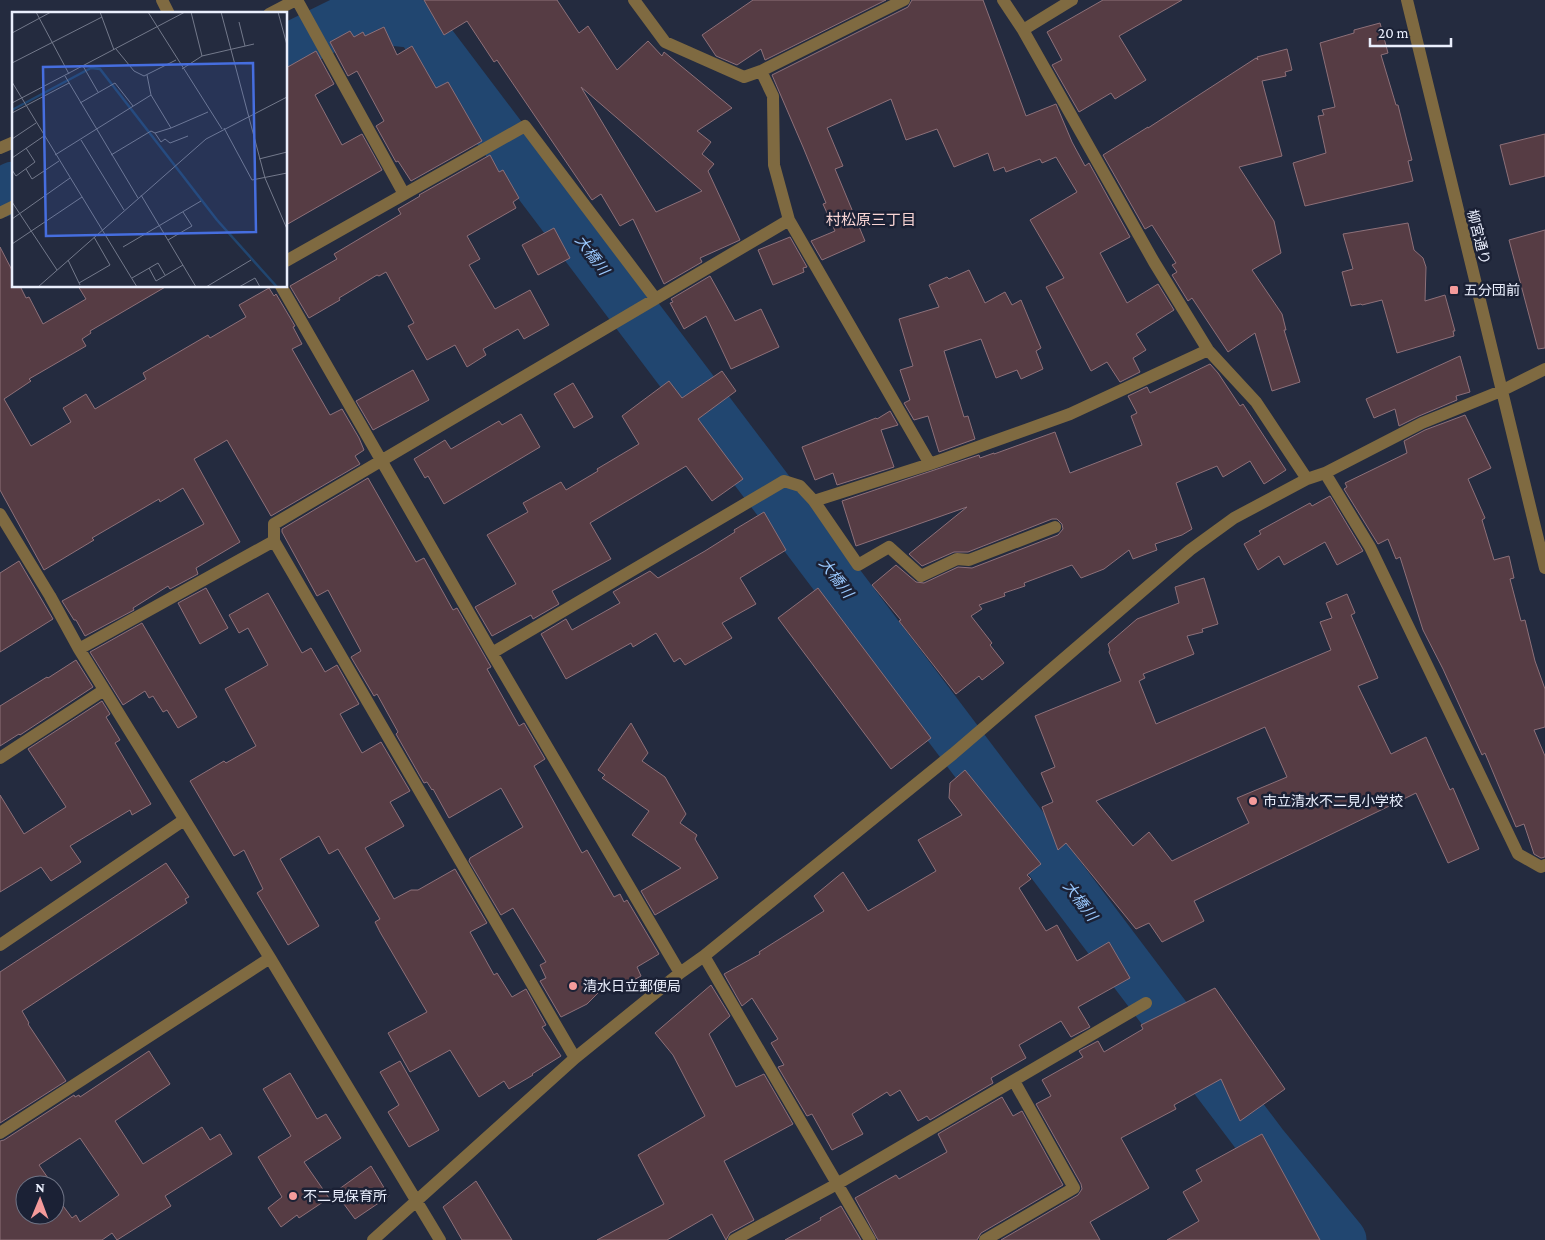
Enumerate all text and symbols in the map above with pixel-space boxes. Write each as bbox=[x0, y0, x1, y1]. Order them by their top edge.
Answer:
inset map bbox=[12, 12, 288, 288]
scale bar bbox=[1370, 15, 1451, 47]
text: 20 m bbox=[1378, 25, 1409, 41]
street label: 柳宮通り bbox=[1464, 208, 1494, 266]
district label: 村松原三丁目 bbox=[826, 211, 916, 228]
water label: 大橋川 bbox=[572, 232, 613, 279]
place label: 五分団前 bbox=[1464, 282, 1520, 298]
marker: 五分団前 bbox=[1448, 284, 1460, 296]
water label: 大橋川 bbox=[816, 555, 857, 602]
place label: 市立清水不二見小学校 bbox=[1263, 793, 1403, 809]
marker: 市立清水不二見小学校 bbox=[1247, 795, 1259, 807]
water label: 大橋川 bbox=[1060, 878, 1101, 925]
place label: 清水日立郵便局 bbox=[583, 978, 681, 994]
marker: 清水日立郵便局 bbox=[567, 980, 579, 992]
north arrow bbox=[15, 1175, 65, 1225]
text: N bbox=[35, 1179, 46, 1195]
place label: 不二見保育所 bbox=[303, 1188, 387, 1204]
marker: 不二見保育所 bbox=[287, 1190, 299, 1202]

